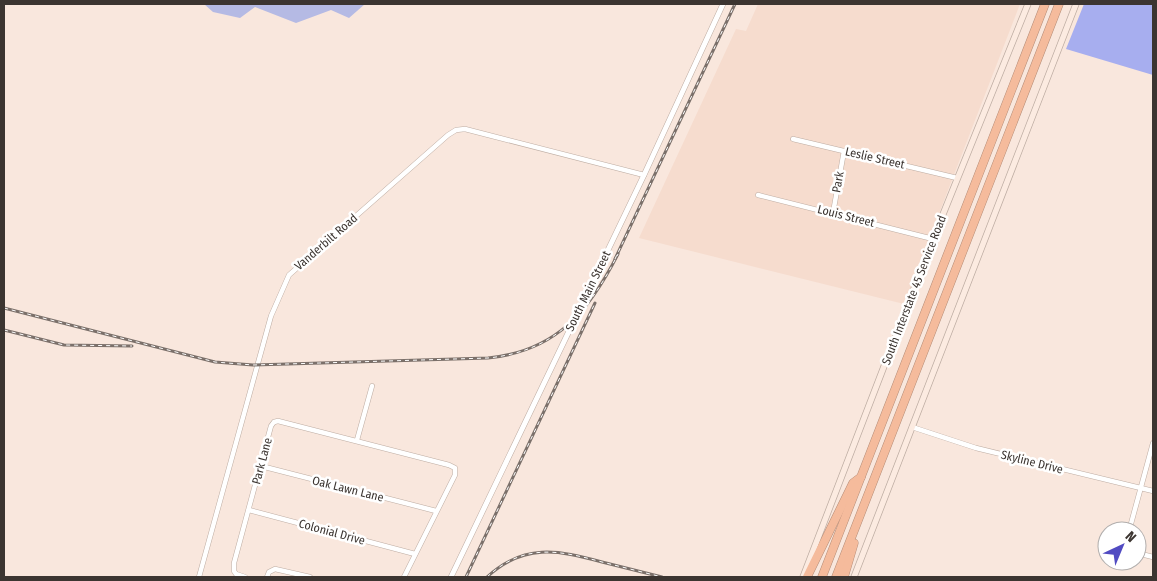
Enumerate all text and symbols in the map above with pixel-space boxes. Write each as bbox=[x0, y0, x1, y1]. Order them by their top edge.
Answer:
street label: Leslie Street bbox=[844, 144, 906, 172]
street label: Park bbox=[829, 170, 847, 194]
street label: Louis Street bbox=[816, 202, 876, 230]
street label: Vanderbilt Road bbox=[292, 211, 360, 273]
street label: South Interstate 45 Service Road bbox=[879, 213, 949, 367]
street label: South Main Street bbox=[562, 248, 614, 333]
street label: Park Lane bbox=[249, 436, 275, 486]
street label: Skyline Drive bbox=[999, 448, 1065, 476]
street label: Oak Lawn Lane bbox=[311, 473, 385, 505]
street label: Colonial Drive bbox=[297, 516, 367, 548]
north arrow bbox=[1097, 521, 1147, 571]
text: N bbox=[1122, 528, 1140, 546]

